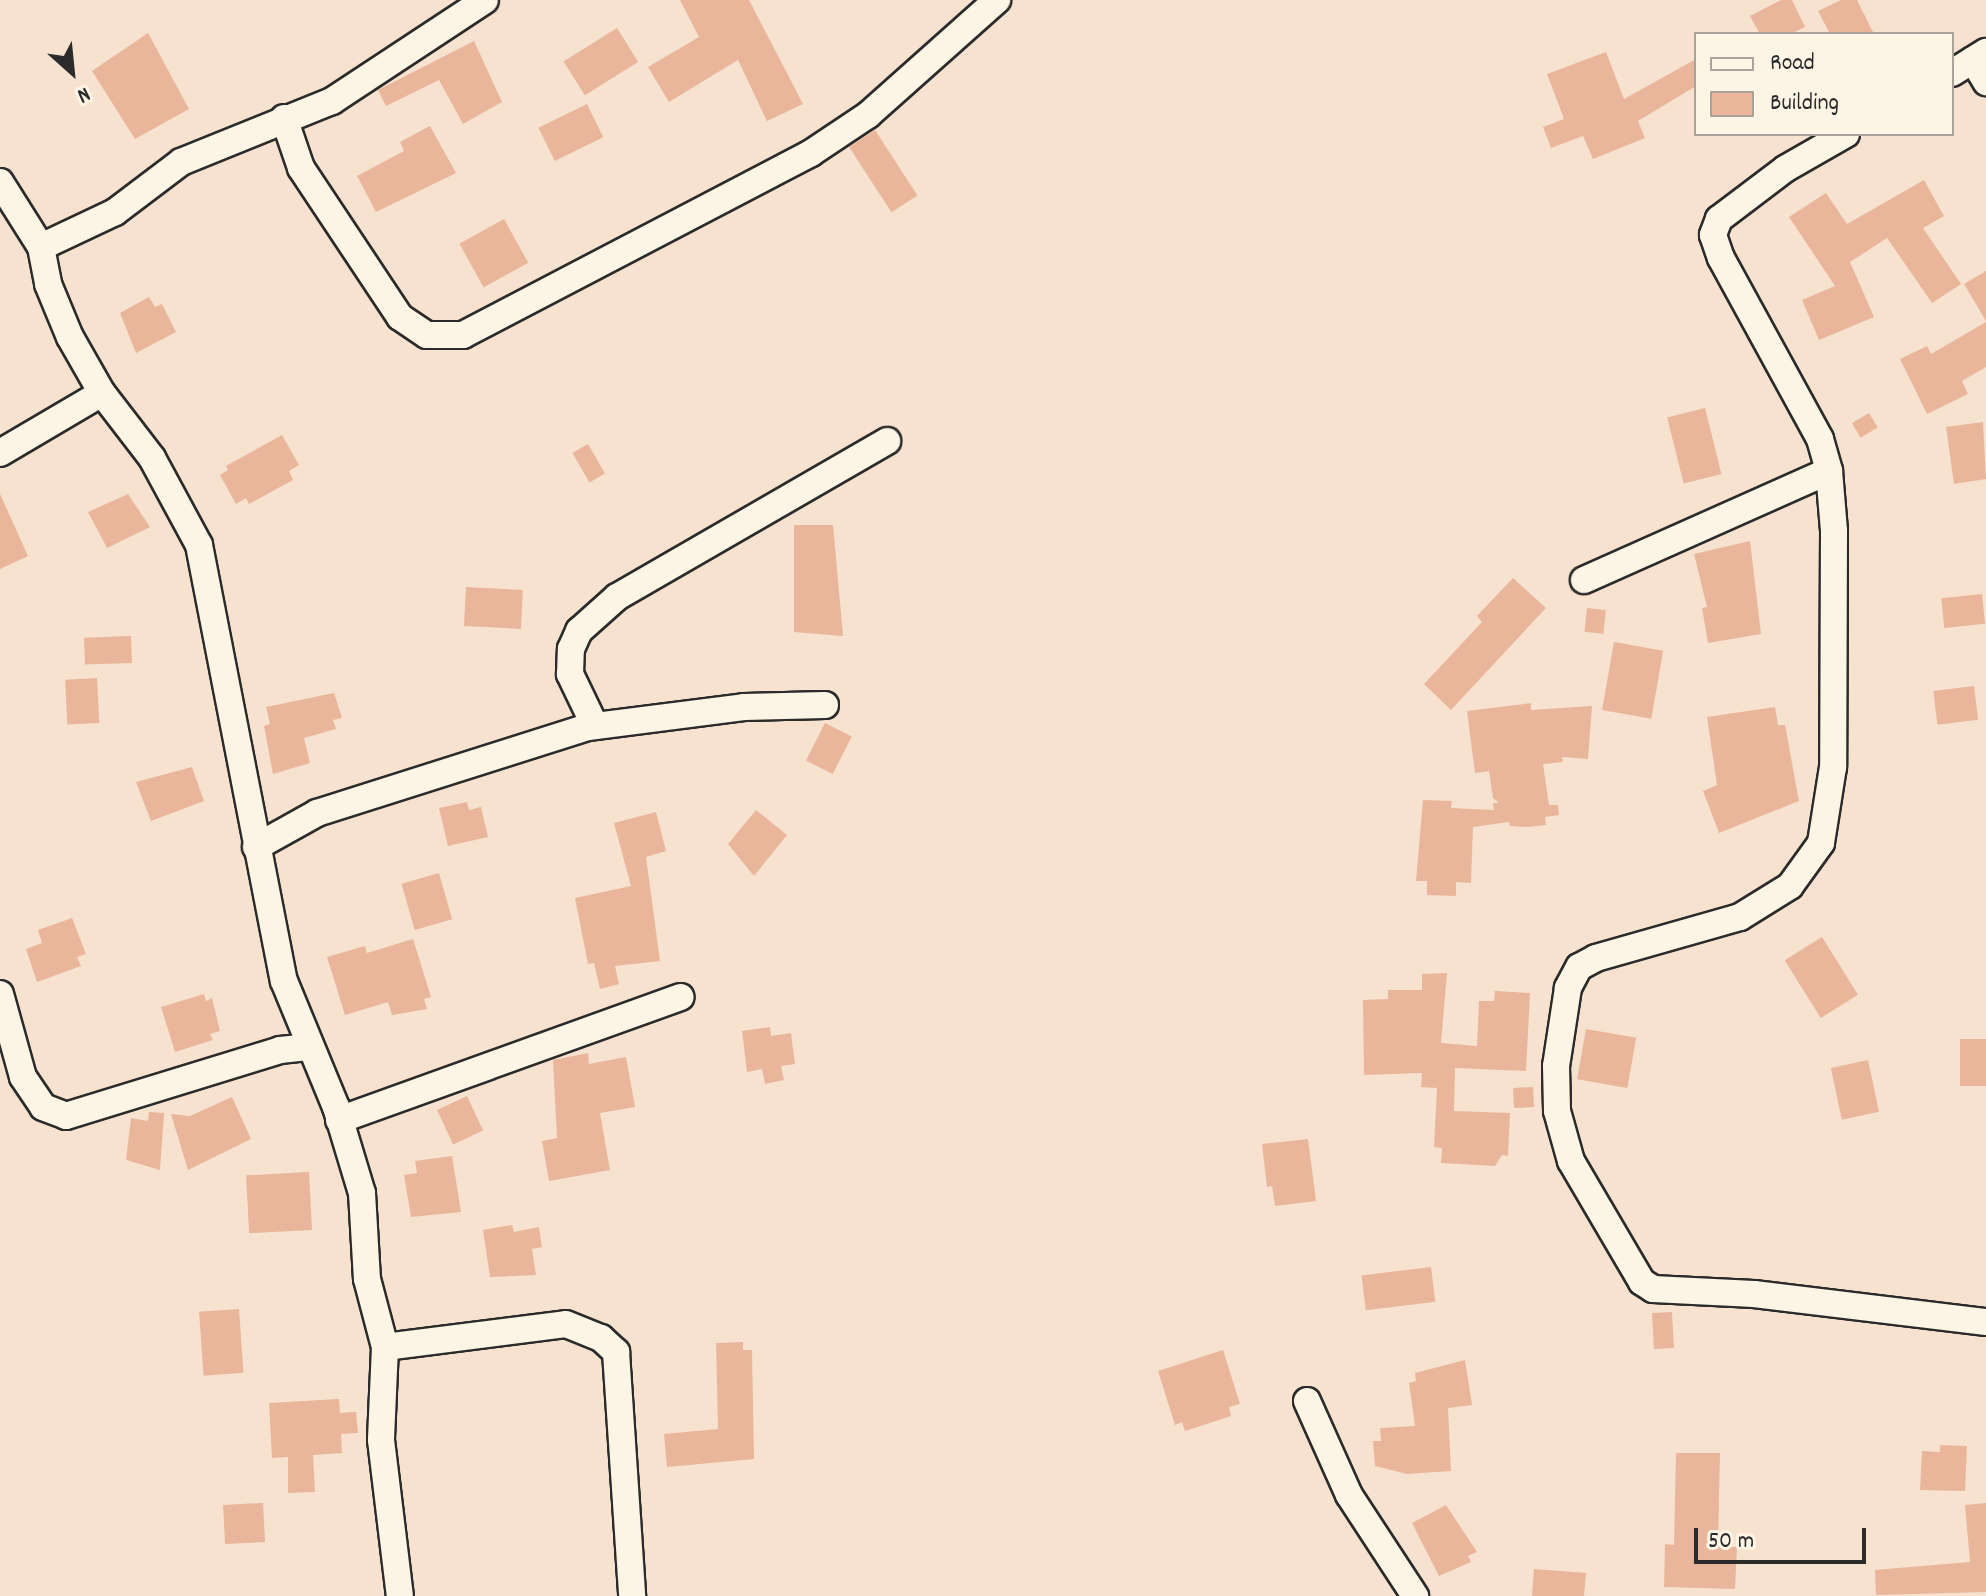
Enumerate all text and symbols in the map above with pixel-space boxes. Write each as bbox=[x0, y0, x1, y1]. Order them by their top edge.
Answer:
north arrow bbox=[32, 32, 112, 112]
legend bbox=[1694, 32, 1954, 136]
text: Road bbox=[1770, 47, 1815, 81]
text: N bbox=[71, 78, 95, 110]
text: Building bbox=[1770, 87, 1839, 121]
scale bar bbox=[1698, 1512, 1870, 1562]
text: 50 m bbox=[1708, 1525, 1754, 1559]

